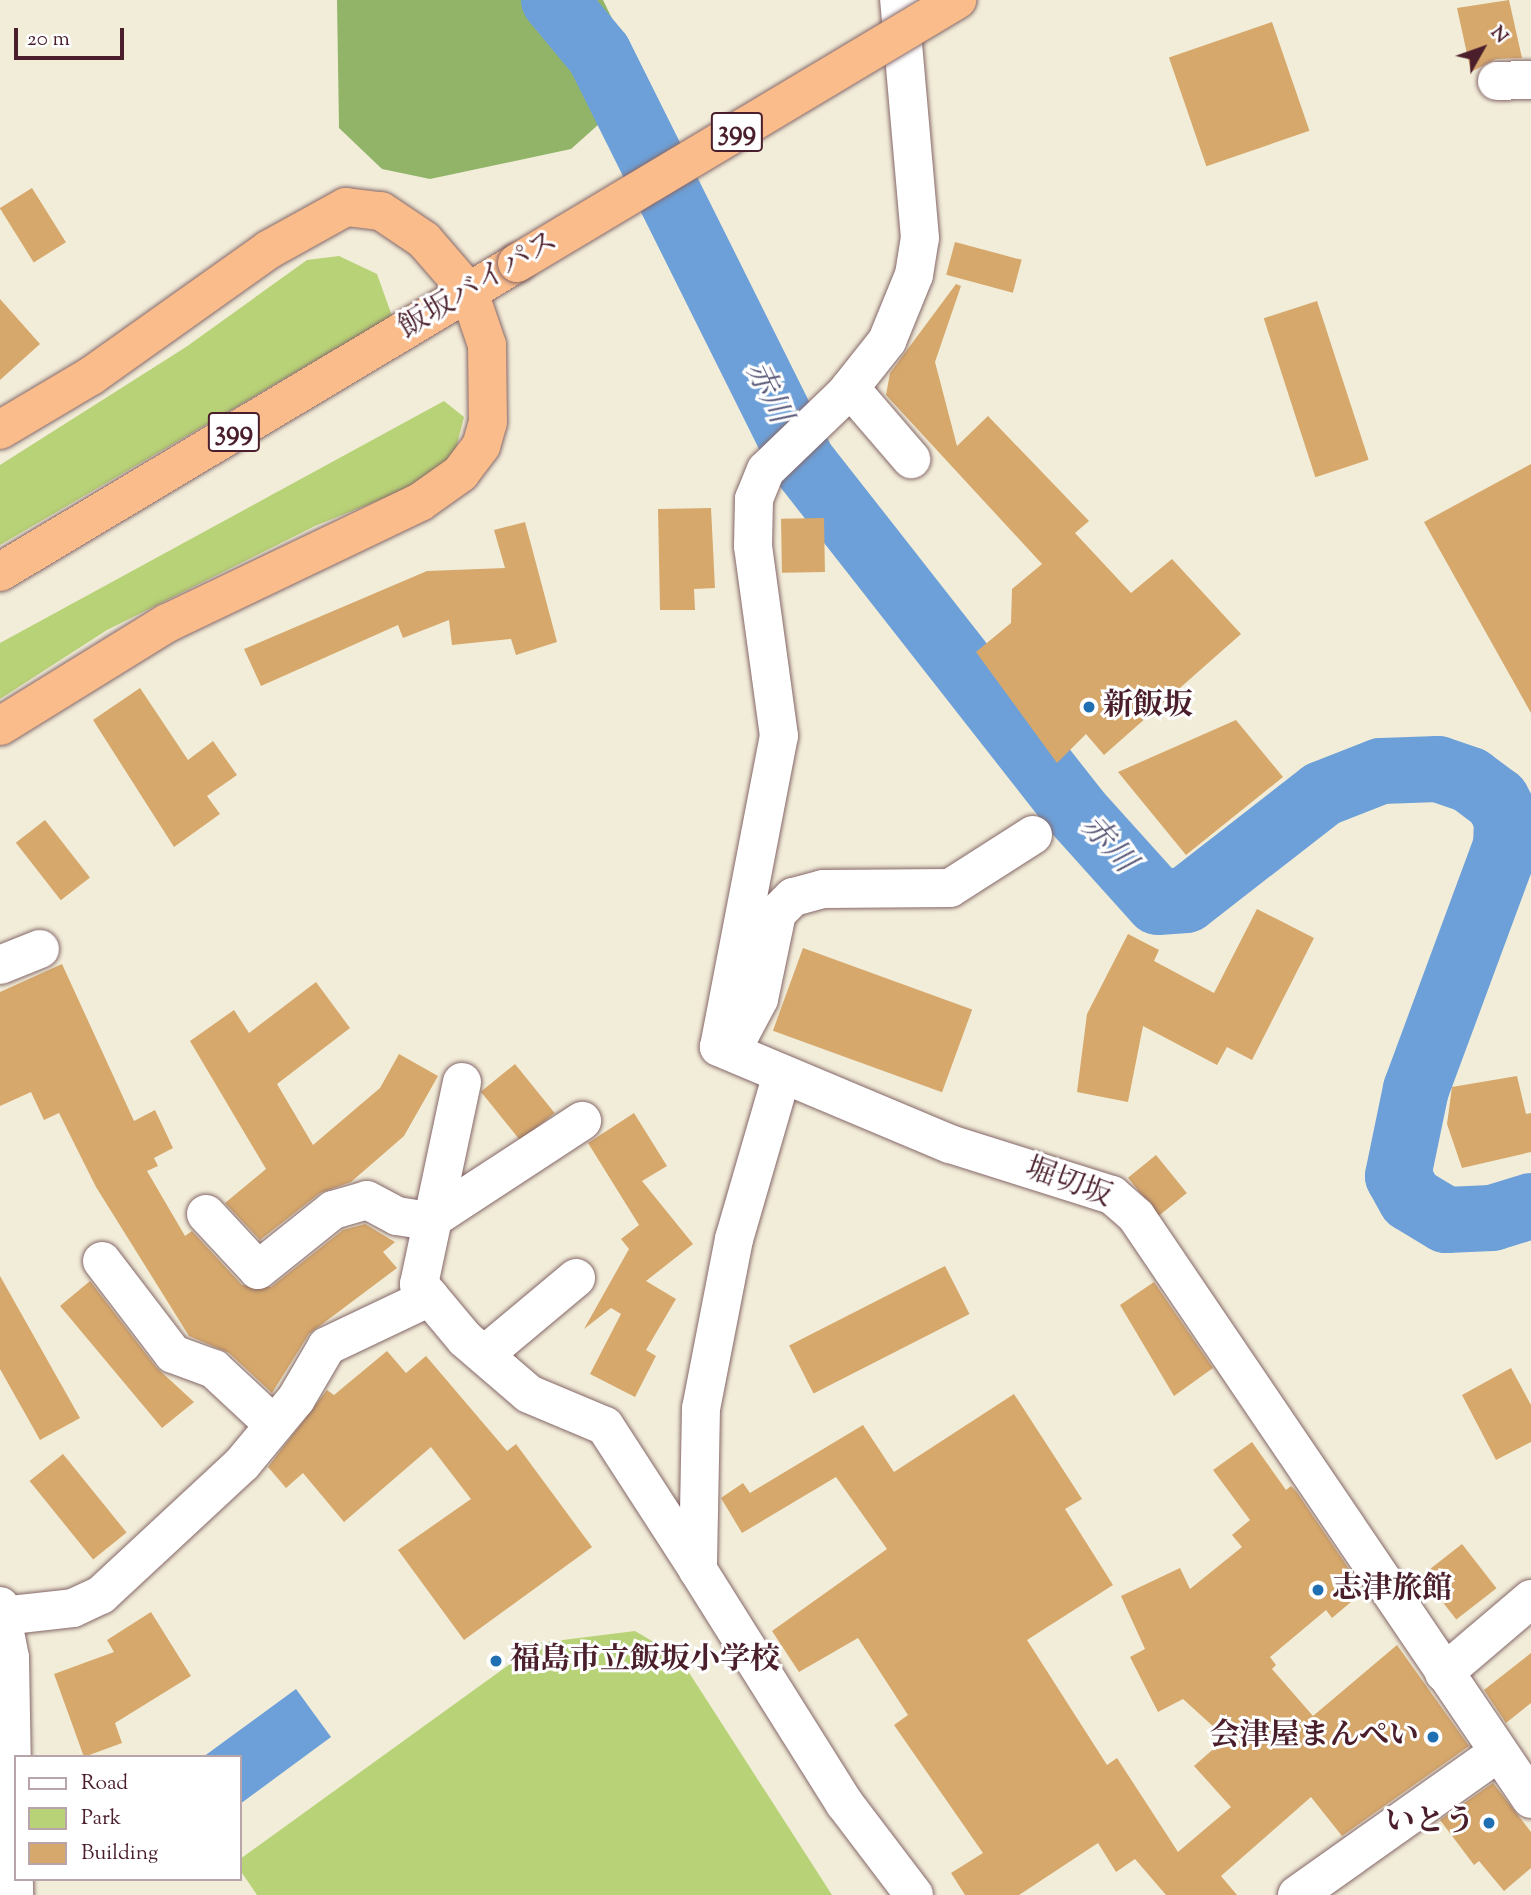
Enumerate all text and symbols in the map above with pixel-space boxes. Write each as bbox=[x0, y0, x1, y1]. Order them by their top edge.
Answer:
scale bar bbox=[18, 14, 128, 58]
north arrow bbox=[1447, 14, 1517, 84]
text: N bbox=[1483, 21, 1514, 50]
text: 20 m bbox=[27, 25, 70, 55]
road number: 399 bbox=[711, 108, 763, 156]
street label: 飯坂バイパス bbox=[393, 224, 565, 348]
water label: 赤川 bbox=[736, 356, 798, 430]
road number: 399 bbox=[208, 408, 260, 457]
place label: 新飯坂 bbox=[1103, 689, 1193, 725]
marker: 新飯坂 bbox=[1081, 699, 1097, 715]
water label: 赤川 bbox=[1071, 808, 1143, 882]
street label: 堀切坂 bbox=[1020, 1152, 1116, 1216]
place label: 志津旅館 bbox=[1332, 1572, 1452, 1608]
marker: 志津旅館 bbox=[1310, 1582, 1326, 1598]
place label: 福島市立飯坂小学校 bbox=[510, 1643, 780, 1679]
marker: 福島市立飯坂小学校 bbox=[488, 1653, 504, 1669]
place label: 会津屋まんぺい bbox=[1209, 1719, 1419, 1755]
marker: 会津屋まんぺい bbox=[1425, 1729, 1441, 1745]
legend bbox=[14, 1755, 242, 1881]
text: Road bbox=[81, 1769, 128, 1799]
text: Park bbox=[81, 1804, 121, 1834]
place label: いとう bbox=[1385, 1805, 1475, 1841]
marker: いとう bbox=[1481, 1815, 1497, 1831]
text: Building bbox=[81, 1839, 158, 1869]

